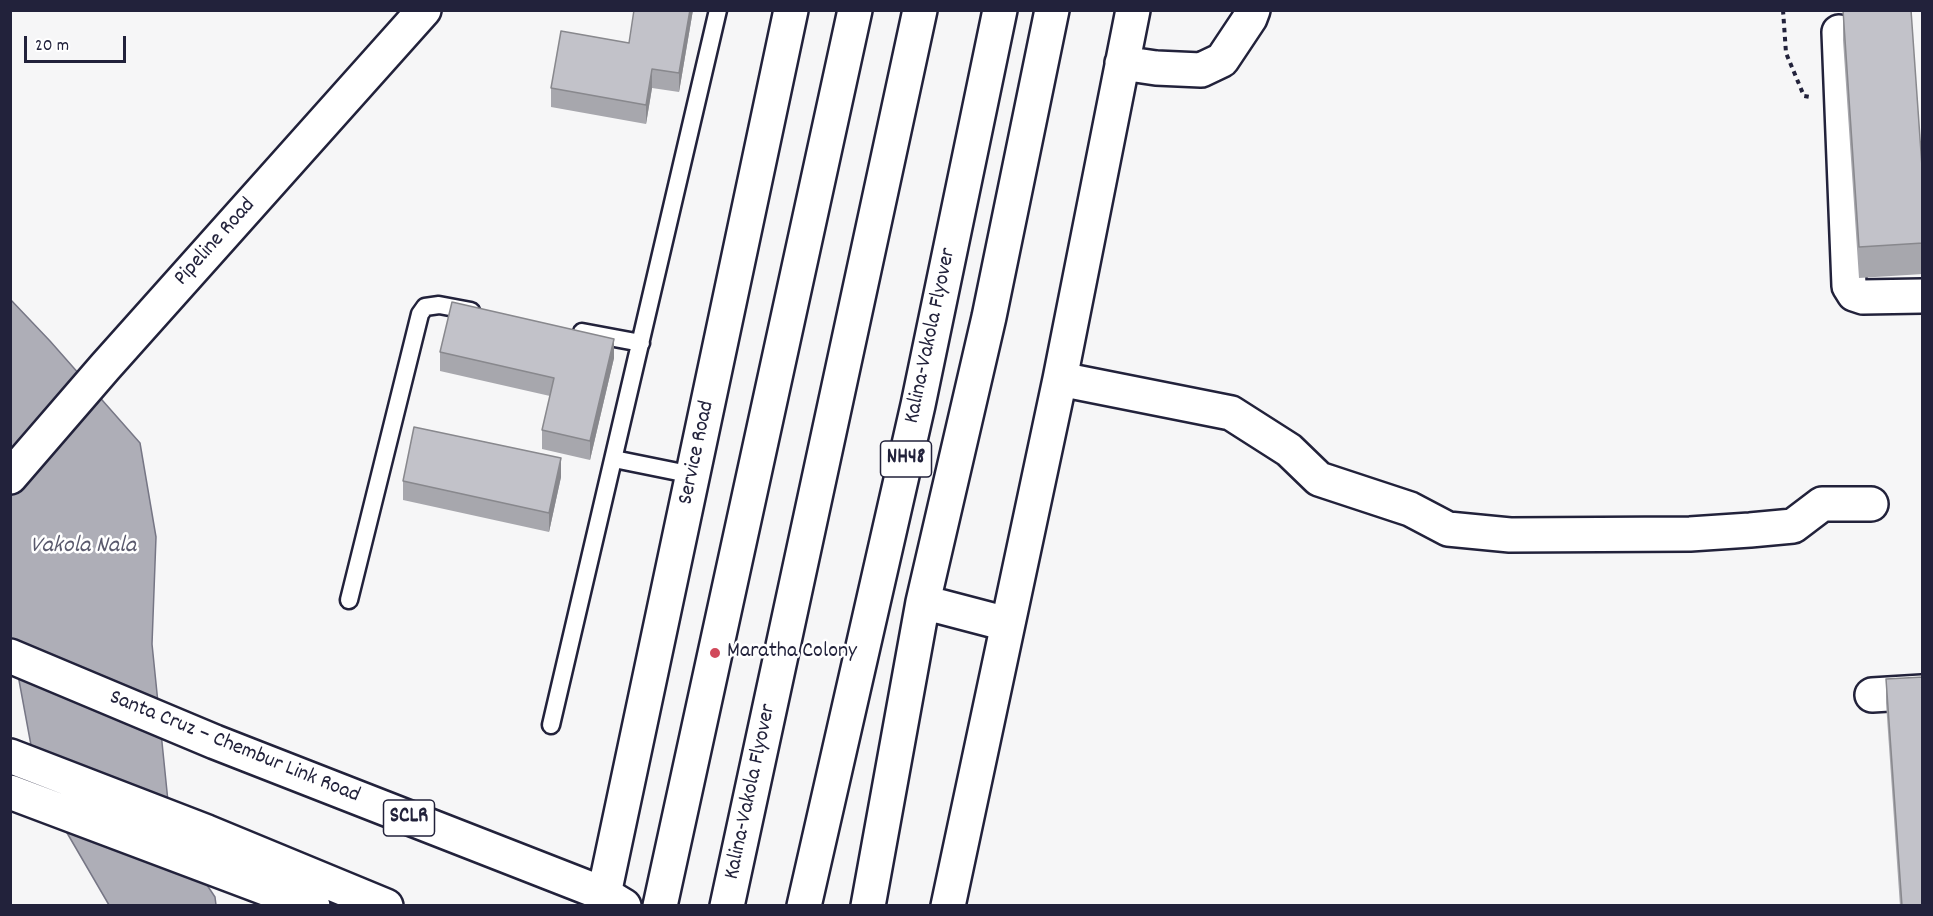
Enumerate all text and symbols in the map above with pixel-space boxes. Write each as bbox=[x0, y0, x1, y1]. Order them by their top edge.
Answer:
scale bar bbox=[27, 24, 129, 62]
text: 20 m bbox=[35, 34, 69, 59]
street label: Pipeline Road bbox=[170, 194, 262, 292]
street label: Kalina-Vakola Flyover bbox=[900, 246, 964, 426]
street label: Service Road bbox=[674, 399, 722, 507]
road number: NH48 bbox=[880, 441, 932, 477]
water label: Vakola Nala bbox=[30, 534, 136, 562]
place label: Maratha Colony bbox=[727, 640, 857, 666]
marker: Maratha Colony bbox=[708, 646, 722, 660]
street label: Santa Cruz – Chembur Link Road bbox=[105, 686, 363, 810]
street label: Kalina-Vakola Flyover bbox=[720, 702, 784, 882]
road number: SCLR bbox=[384, 800, 434, 836]

